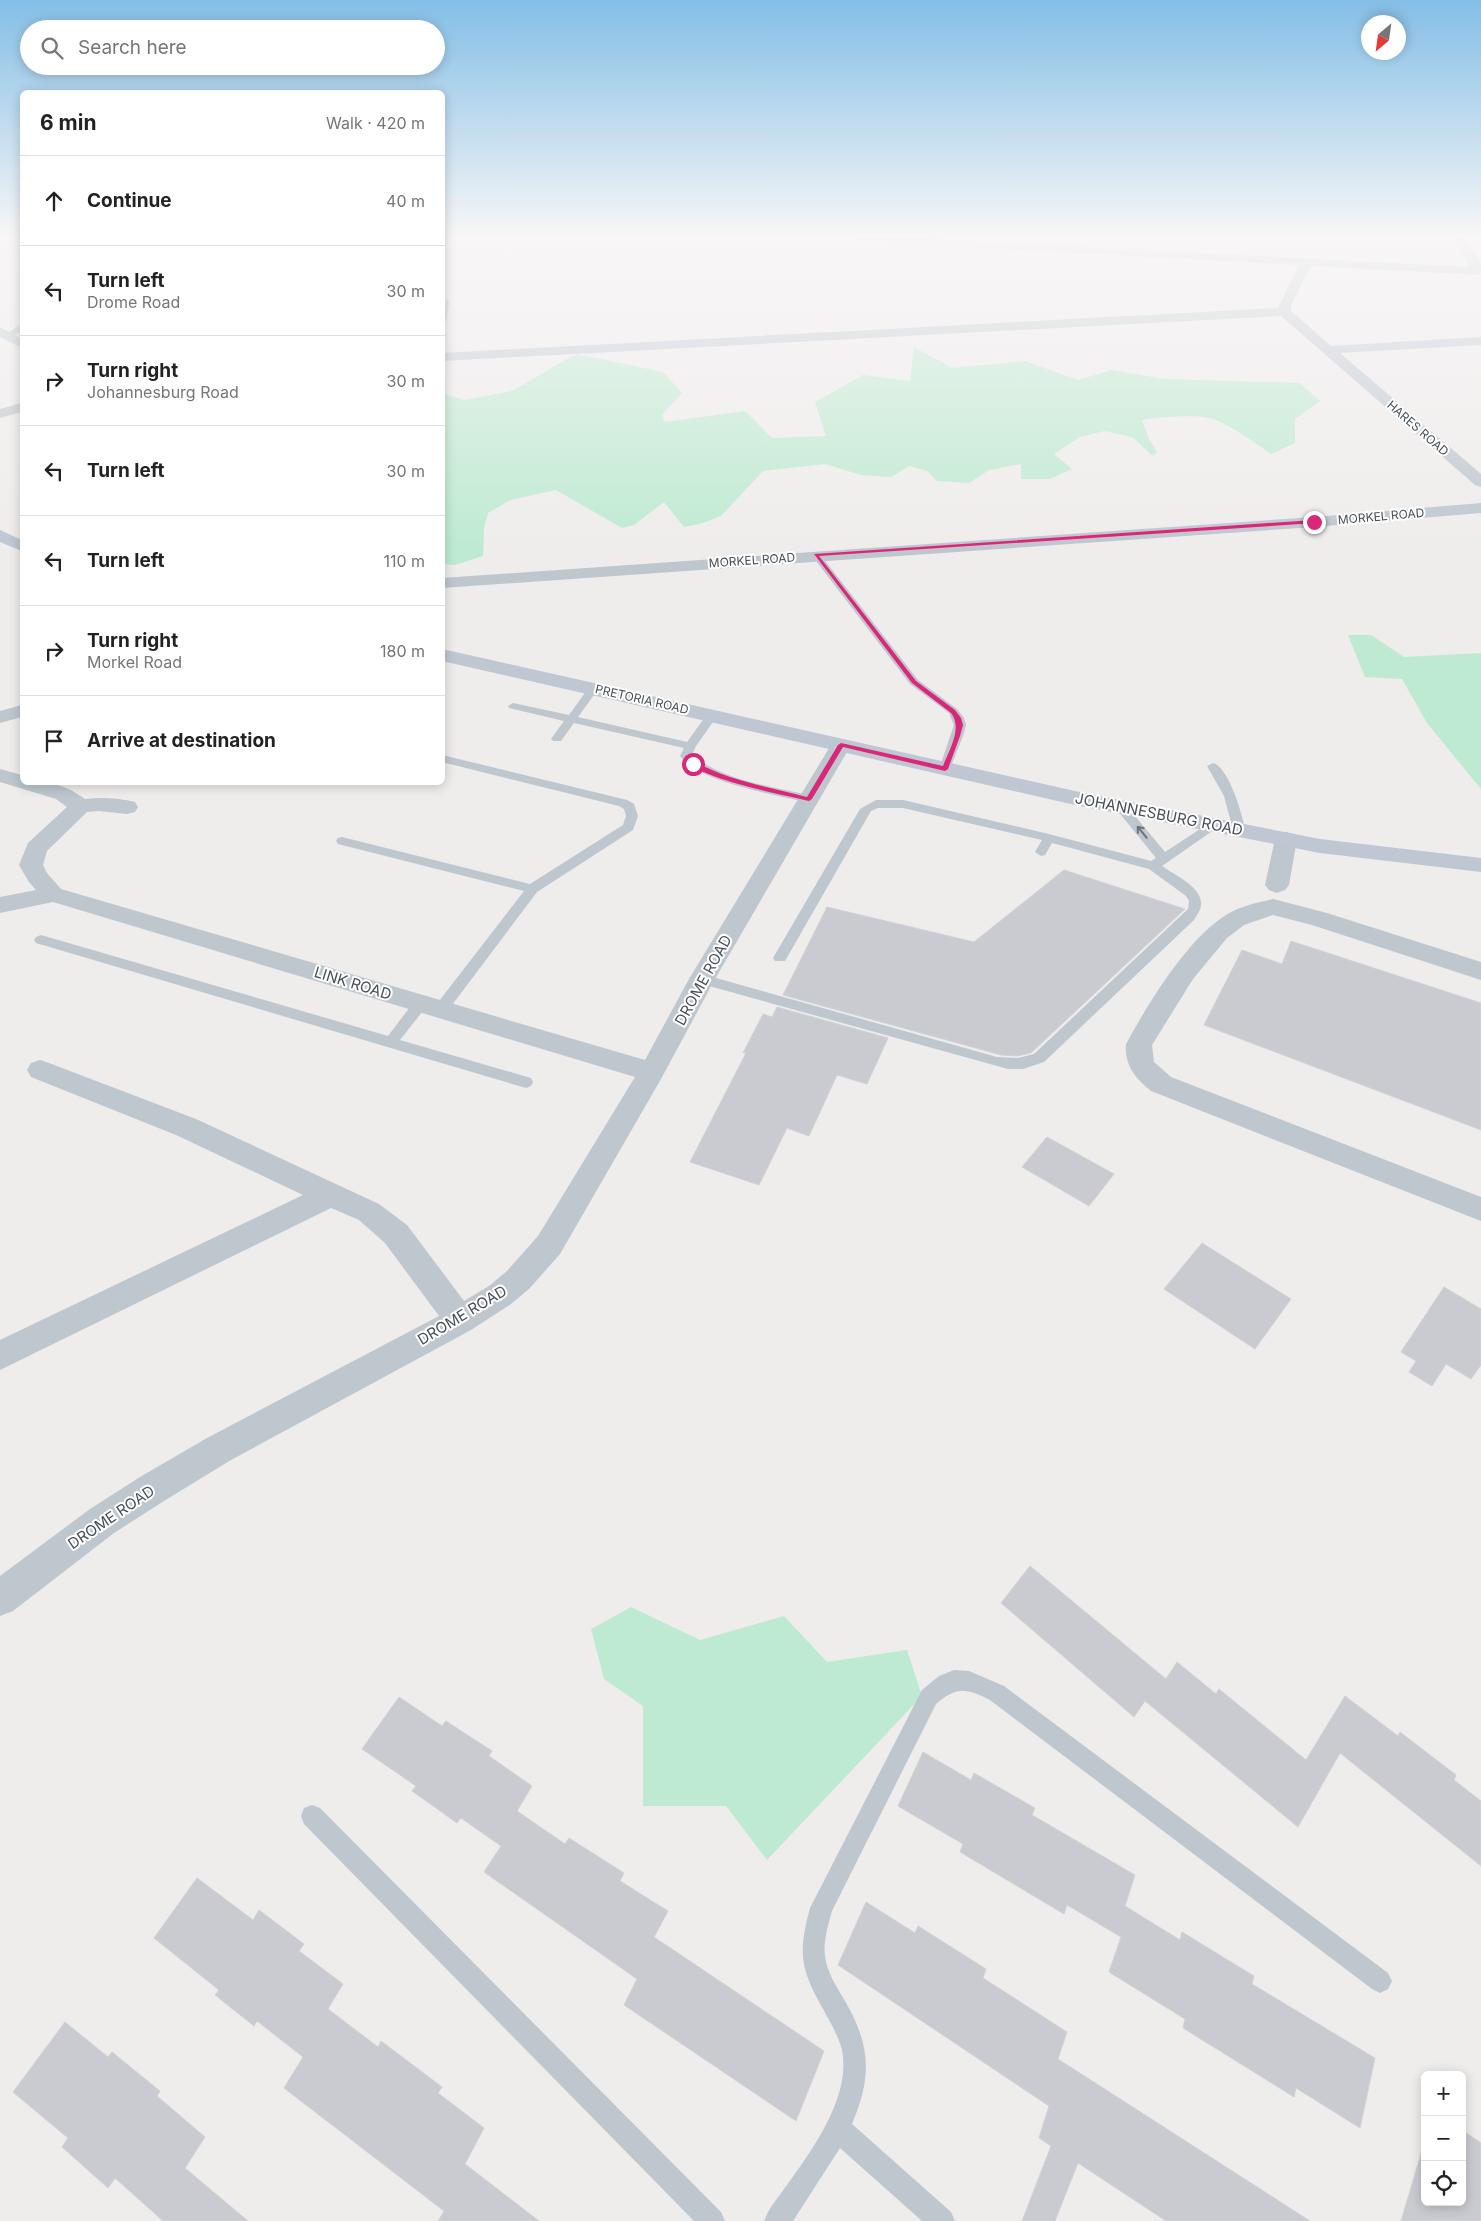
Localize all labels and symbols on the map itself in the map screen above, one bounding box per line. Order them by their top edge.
north arrow [1361,15,1406,60]
street label: HARES ROAD [1384,397,1452,459]
street label: MORKEL ROAD [1337,505,1425,527]
route end [1303,511,1326,534]
street label: MORKEL ROAD [708,549,796,571]
street label: PRETORIA ROAD [594,681,690,717]
route start [682,753,705,776]
street label: JOHANNESBURG ROAD [1073,788,1245,840]
one-way arrow [1137,826,1148,839]
street label: DROME ROAD [670,931,736,1029]
street label: LINK ROAD [312,962,394,1004]
street label: DROME ROAD [414,1281,510,1349]
street label: DROME ROAD [64,1481,158,1553]

